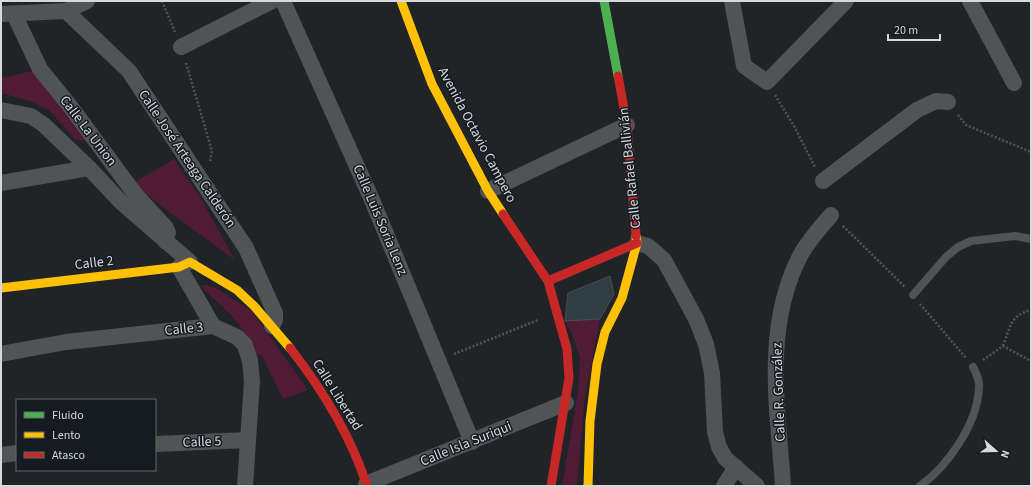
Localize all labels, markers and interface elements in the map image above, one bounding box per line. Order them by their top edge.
scale bar [888,16,940,42]
text: 20 m [894,22,918,39]
street label: Avenida Octavio Campero [433,64,521,206]
street label: Calle José Arteaga Calderón [133,86,241,232]
street label: Calle La Union [55,91,121,171]
street label: Calle Rafael Ballivián [614,106,646,230]
street label: Calle Luis Soria Lenz [348,161,412,279]
street label: Calle 2 [73,251,115,275]
street label: Calle 3 [164,317,204,341]
street label: Calle R. González [767,342,791,442]
street label: Calle Libertad [307,355,367,435]
legend [16,399,156,471]
text: Fluido [52,407,84,424]
street label: Calle Isla Suriqui [417,417,515,471]
text: Lento [52,427,81,444]
street label: Calle 5 [182,431,222,453]
north arrow [976,431,1016,471]
text: Atasco [52,447,85,464]
text: N [997,448,1013,460]

